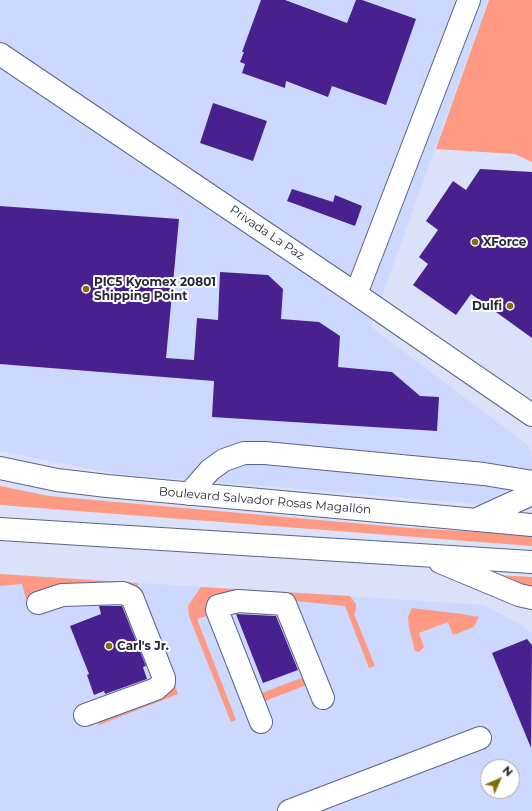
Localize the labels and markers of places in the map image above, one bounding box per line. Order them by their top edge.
place label: XForce [483,235,526,249]
marker: XForce [470,237,480,247]
place label: PIC5 Kyomex 20801 Shipping Point [94,275,216,303]
marker: PIC5 Kyomex 20801 Shipping Point [81,284,91,294]
place label: Dulfi [472,299,502,313]
marker: Dulfi [505,301,515,311]
place label: Carl's Jr. [117,639,169,653]
marker: Carl's Jr. [104,641,114,651]

